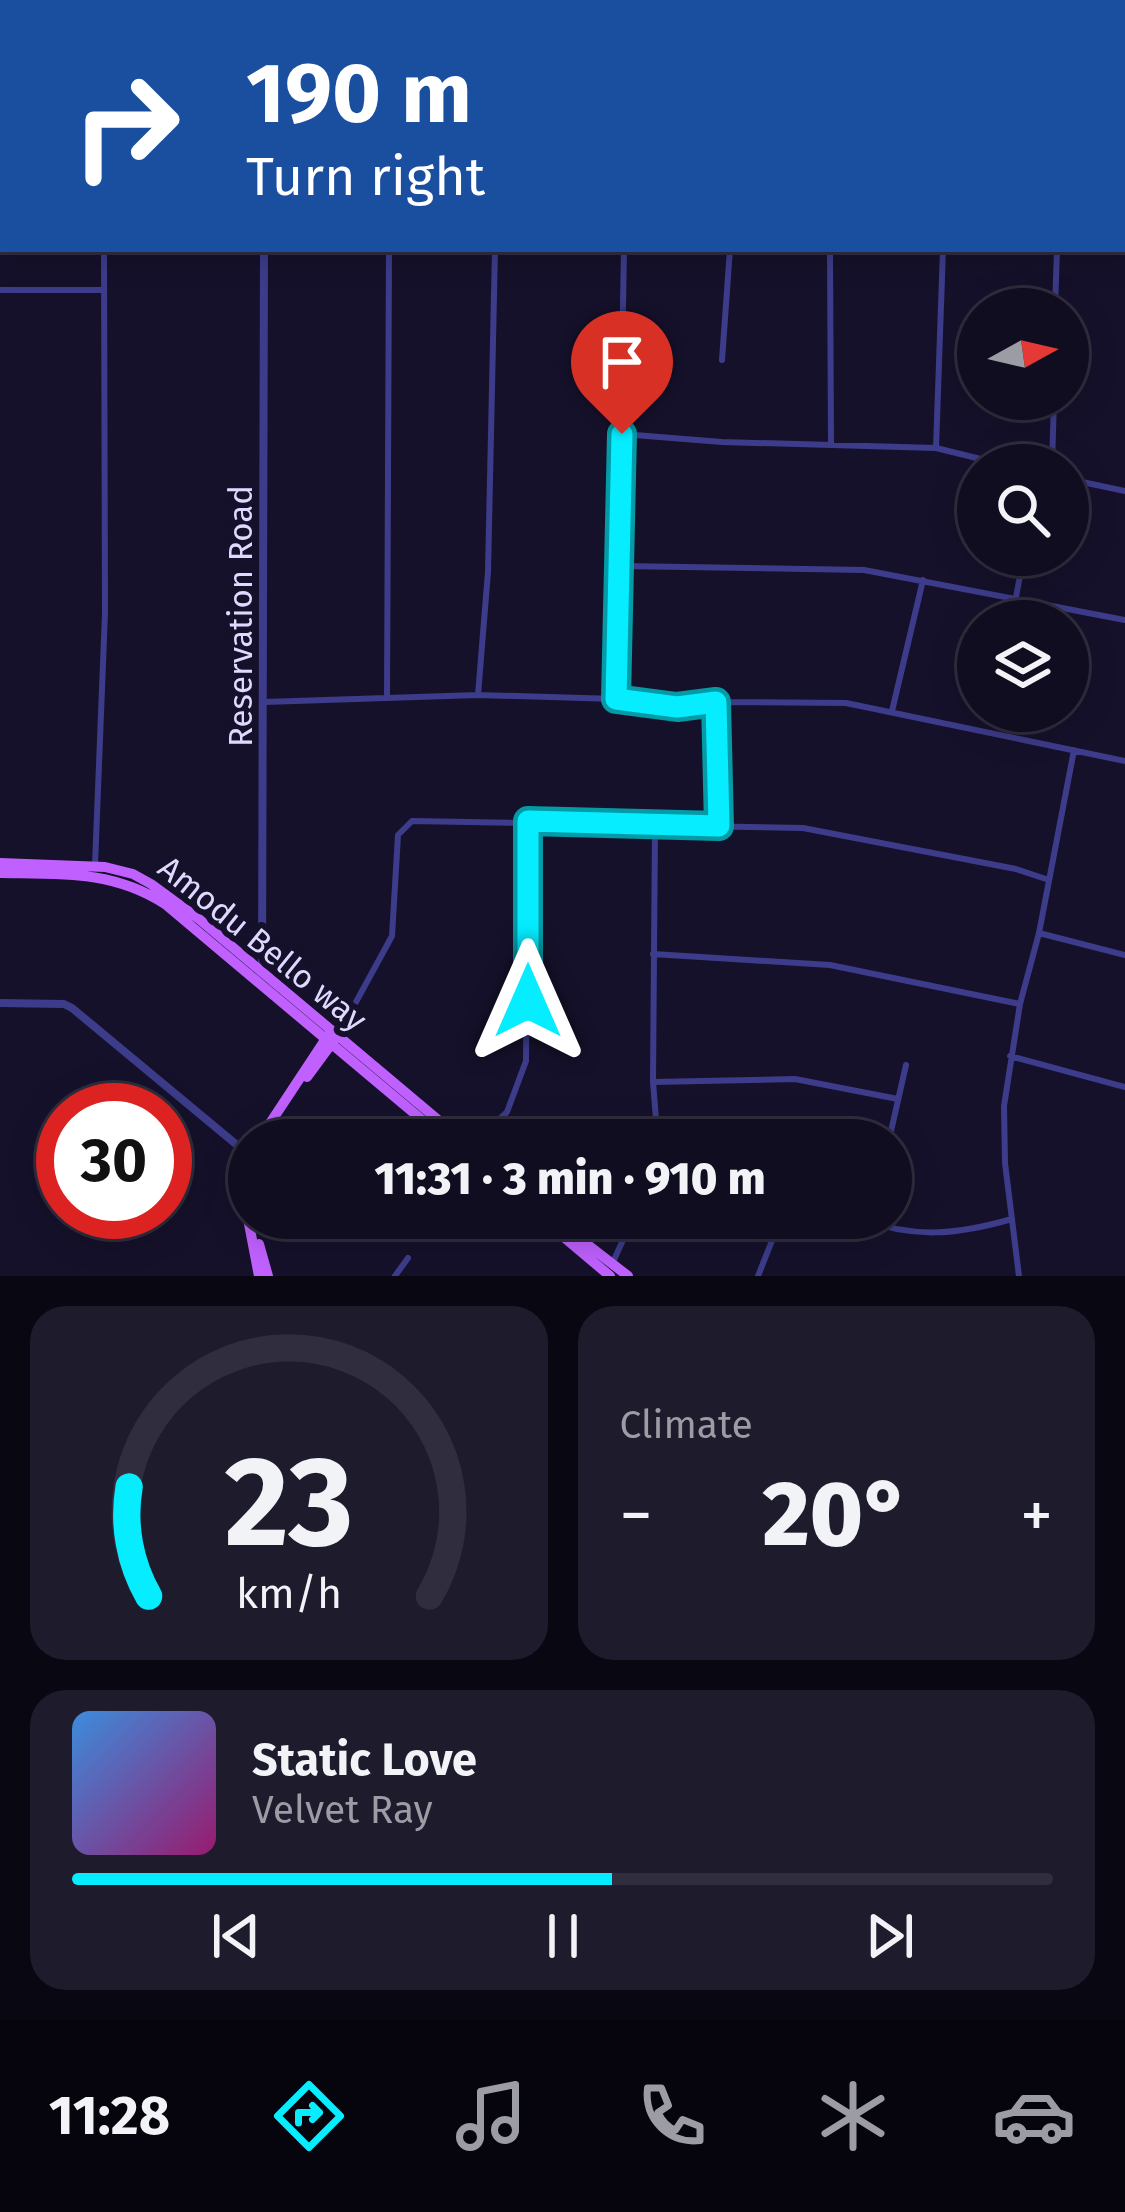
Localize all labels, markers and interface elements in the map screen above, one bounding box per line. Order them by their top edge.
text: 190 m [246,43,472,144]
icon: right [48,48,204,204]
text: Turn right [246,145,485,209]
north arrow [957,288,1089,420]
map controls [957,288,1089,732]
pin [571,311,673,434]
icon: arrive [589,329,655,395]
button: search [957,444,1089,576]
street label: Reservation Road [221,485,261,747]
button: layers [957,600,1089,732]
street label: Amodu Bello way [150,848,375,1040]
position arrow [465,938,591,1064]
speed limit sign: 30 [36,1083,192,1239]
text: 11:31 · 3 min · 910 m [374,1152,766,1206]
text: Climate [620,1402,753,1448]
text: 23 [224,1428,353,1578]
text: 20° [763,1461,910,1569]
text: − [620,1476,653,1555]
text: + [1020,1476,1053,1555]
text: km/h [236,1568,342,1619]
text: Static Love [252,1733,477,1787]
text: Velvet Ray [252,1787,433,1833]
icon: previous [203,1903,269,1969]
icon: pause [530,1903,596,1969]
icon: next [857,1903,923,1969]
icon: directions [267,2074,351,2158]
icon: music [449,2074,533,2158]
icon: phone [630,2074,714,2158]
icon: climate [811,2074,895,2158]
icon: car [992,2074,1076,2158]
text: 11:28 [49,2084,170,2148]

